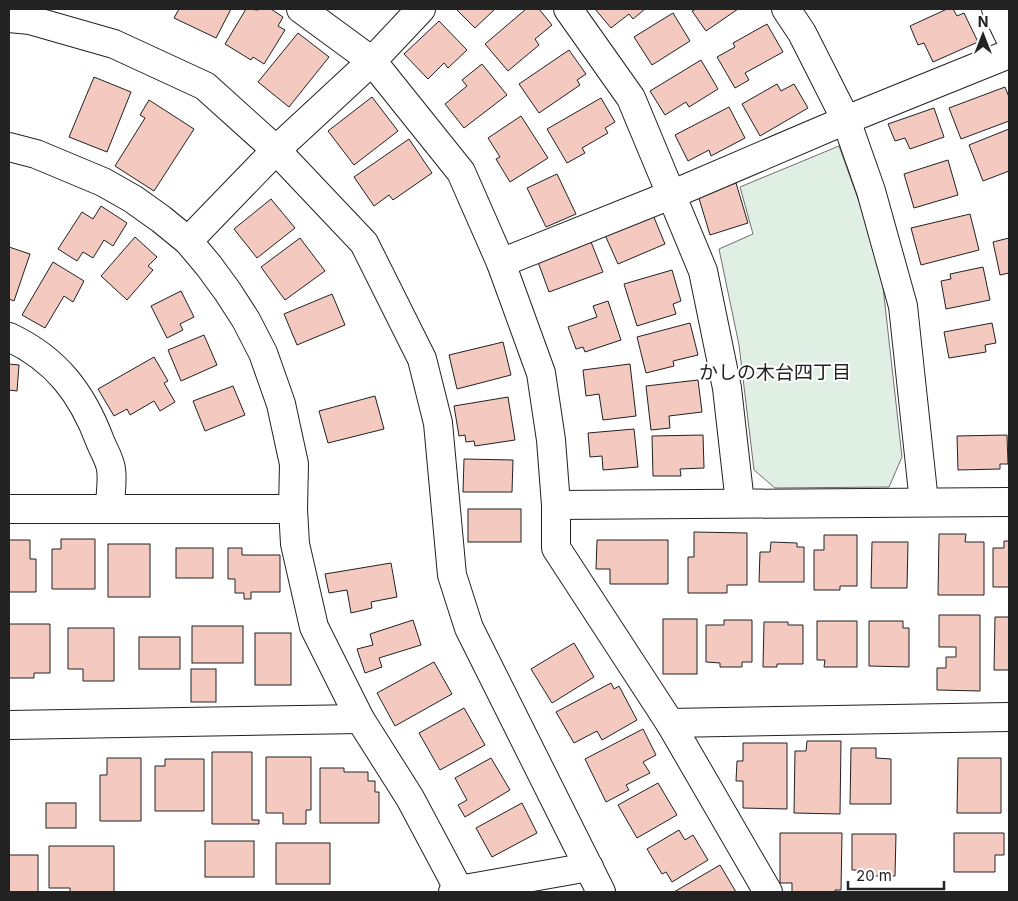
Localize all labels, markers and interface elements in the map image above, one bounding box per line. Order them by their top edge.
north arrow [958,10,1008,60]
text: N [978,13,988,30]
district label: かしの木台四丁目 [699,361,851,384]
scale bar [848,858,944,890]
text: 20 m [856,866,892,885]

